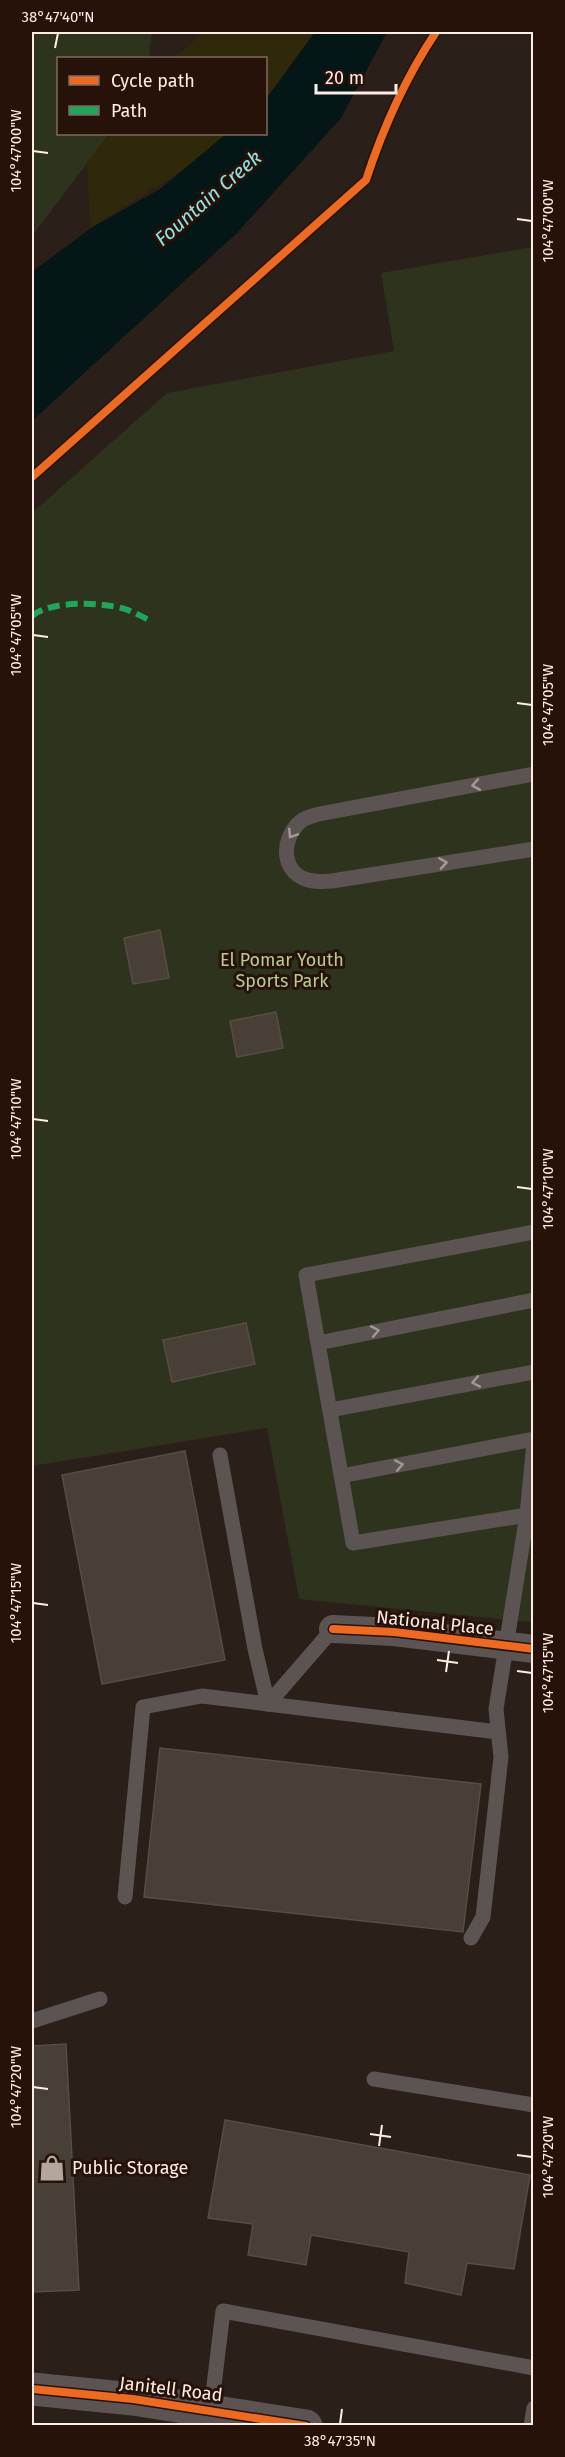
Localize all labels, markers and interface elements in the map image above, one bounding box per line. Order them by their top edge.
text: 38°47'40"N [21,8,95,26]
legend [57,57,267,135]
scale bar [316,57,396,95]
text: 20 m [325,67,364,89]
text: Cycle path [111,70,195,92]
text: Path [111,100,147,122]
text: 104°47'00"W [7,109,25,193]
water label: Fountain Creek [150,145,266,251]
text: 104°47'00"W [539,179,557,263]
text: 104°47'05"W [7,593,25,676]
text: 104°47'05"W [539,663,557,746]
one-way arrow [471,778,481,791]
one-way arrow [288,827,299,838]
one-way arrow [438,858,447,870]
park label: El Pomar Youth Sports Park [220,949,344,992]
text: 104°47'10"W [7,1078,25,1160]
text: 104°47'10"W [539,1148,557,1230]
one-way arrow [370,1325,380,1338]
one-way arrow [471,1375,481,1388]
one-way arrow [393,1459,403,1472]
text: 104°47'15"W [7,1562,25,1643]
street label: National Place [375,1606,495,1640]
text: 104°47'15"W [539,1632,557,1713]
text: 104°47'20"W [7,2045,25,2128]
text: 104°47'20"W [539,2115,557,2198]
shop icon: Public Storage [37,2153,67,2183]
place label: Public Storage [72,2157,188,2179]
street label: Janitell Road [118,2372,224,2406]
text: 38°47'35"N [304,2432,376,2450]

